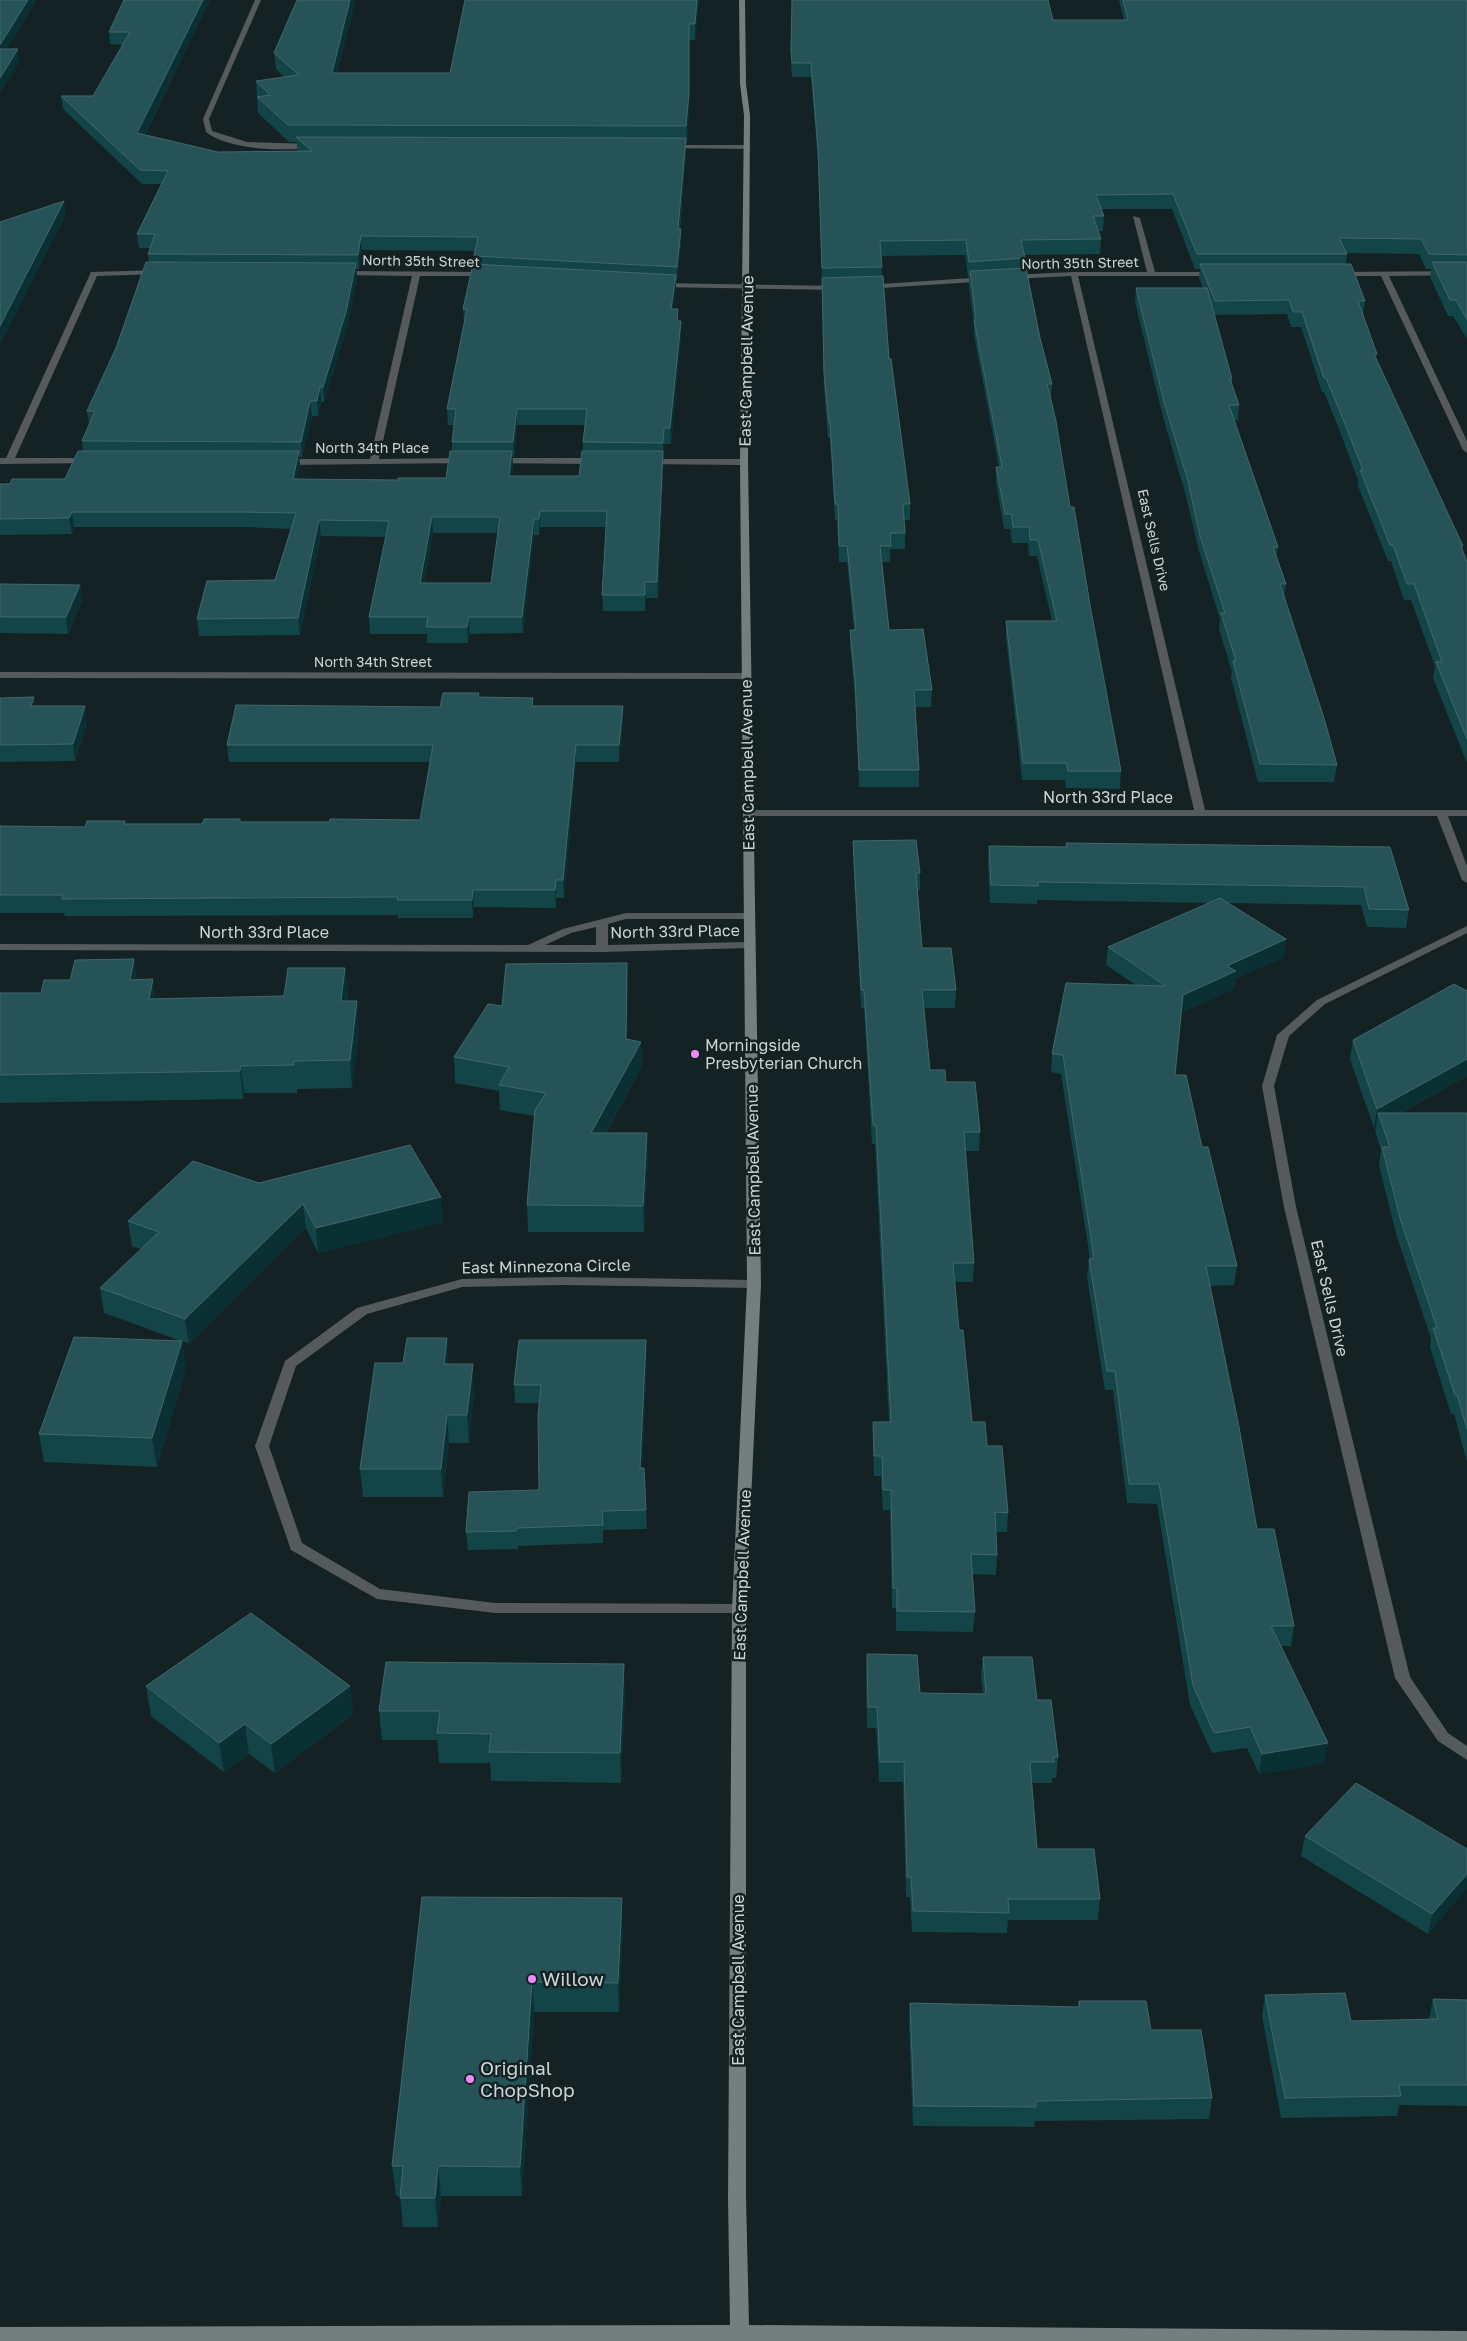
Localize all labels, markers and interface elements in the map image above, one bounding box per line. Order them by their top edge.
street label: North 35th Street [362,251,480,270]
street label: North 35th Street [1021,253,1139,272]
street label: East Campbell Avenue [735,275,757,447]
street label: North 34th Place [315,439,429,456]
street label: East Sells Drive [1134,487,1175,593]
street label: North 34th Street [314,653,432,670]
street label: East Campbell Avenue [736,679,758,851]
street label: North 33rd Place [1043,787,1173,807]
street label: North 33rd Place [610,920,740,942]
street label: North 33rd Place [199,922,329,942]
place label: Morningside Presbyterian Church [705,1035,862,1073]
marker: Morningside Presbyterian Church [689,1048,701,1060]
street label: East Campbell Avenue [742,1084,764,1256]
street label: East Sells Drive [1307,1238,1353,1358]
street label: East Minnezona Circle [461,1255,631,1277]
street label: East Campbell Avenue [729,1489,755,1661]
street label: East Campbell Avenue [728,1894,748,2066]
place label: Willow [542,1967,604,1990]
marker: Willow [526,1973,538,1985]
place label: Original ChopShop [480,2056,575,2101]
marker: Original ChopShop [464,2073,476,2085]

